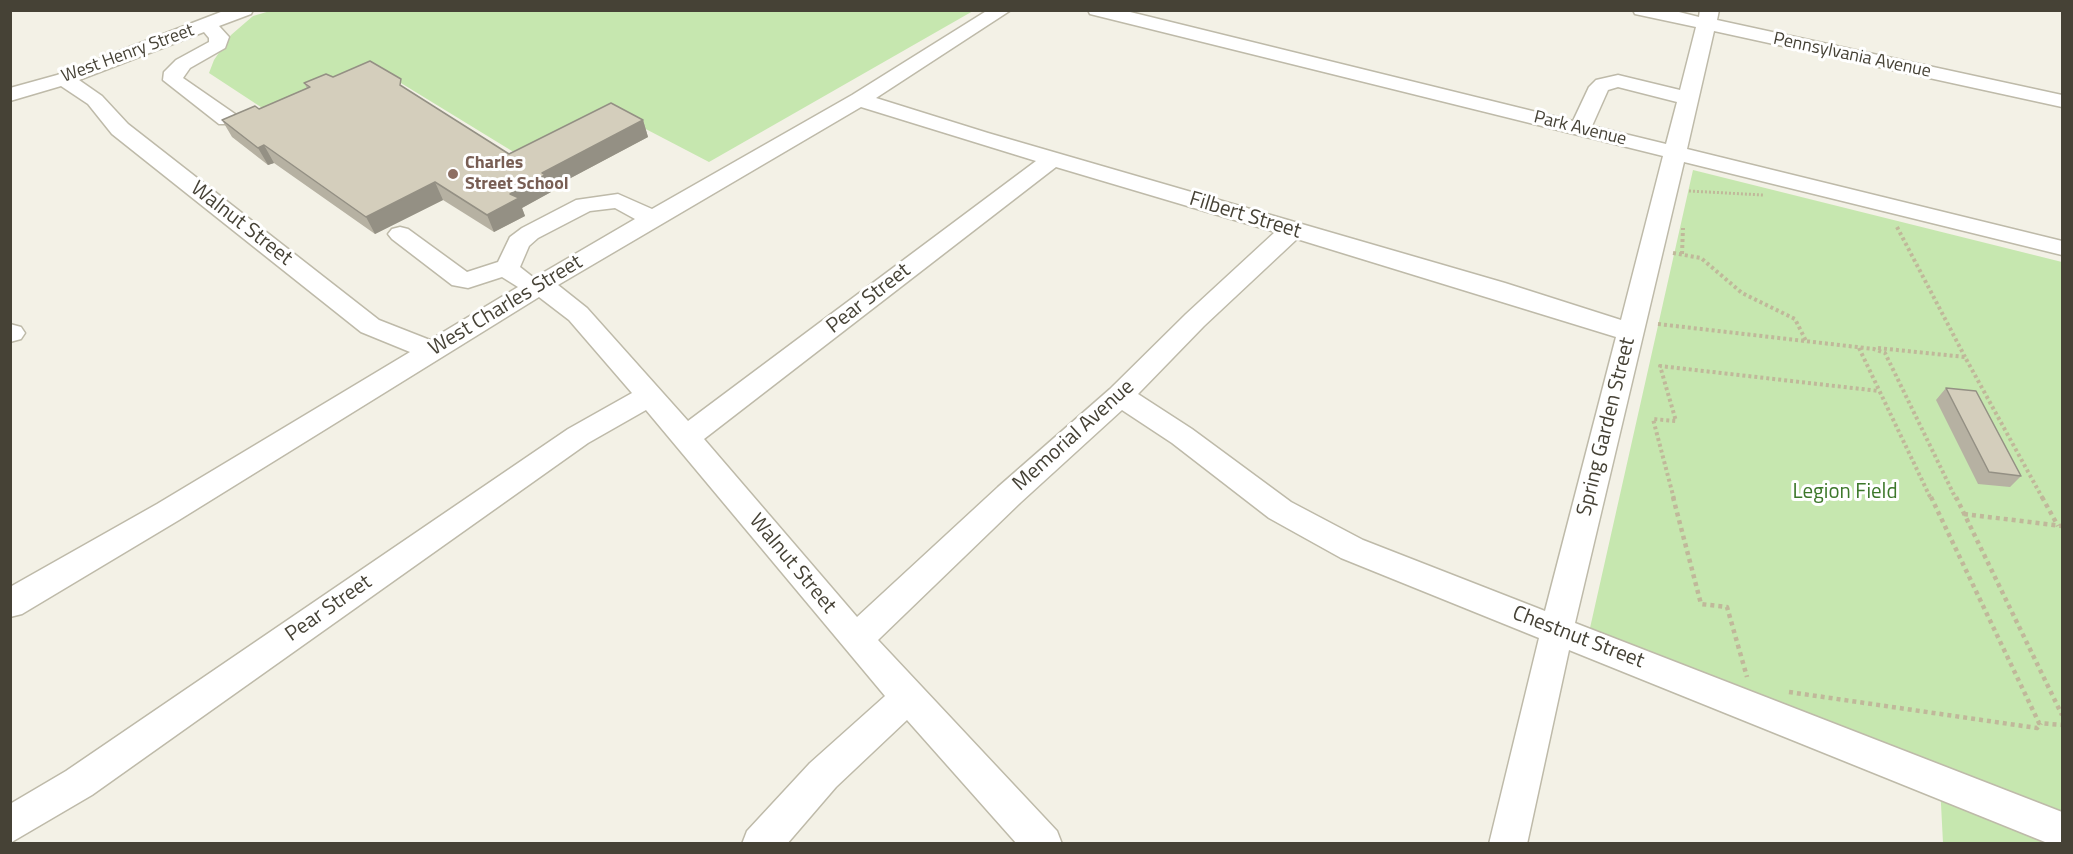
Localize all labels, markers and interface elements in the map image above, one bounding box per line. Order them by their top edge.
street label: West Henry Street [59,20,197,88]
street label: Pennsylvania Avenue [1771,29,1933,83]
street label: Park Avenue [1531,107,1629,151]
place label: Charles Street School [465,153,569,195]
marker: Charles Street School [446,167,460,181]
street label: Walnut Street [185,176,297,272]
street label: Filbert Street [1186,187,1304,245]
street label: West Charles Street [425,250,587,362]
street label: Pear Street [822,258,916,340]
street label: Spring Garden Street [1573,335,1641,519]
street label: Memorial Avenue [1008,375,1140,497]
park label: Legion Field [1792,480,1898,506]
street label: Walnut Street [743,509,841,619]
street label: Pear Street [281,570,377,648]
street label: Chestnut Street [1509,601,1647,675]

